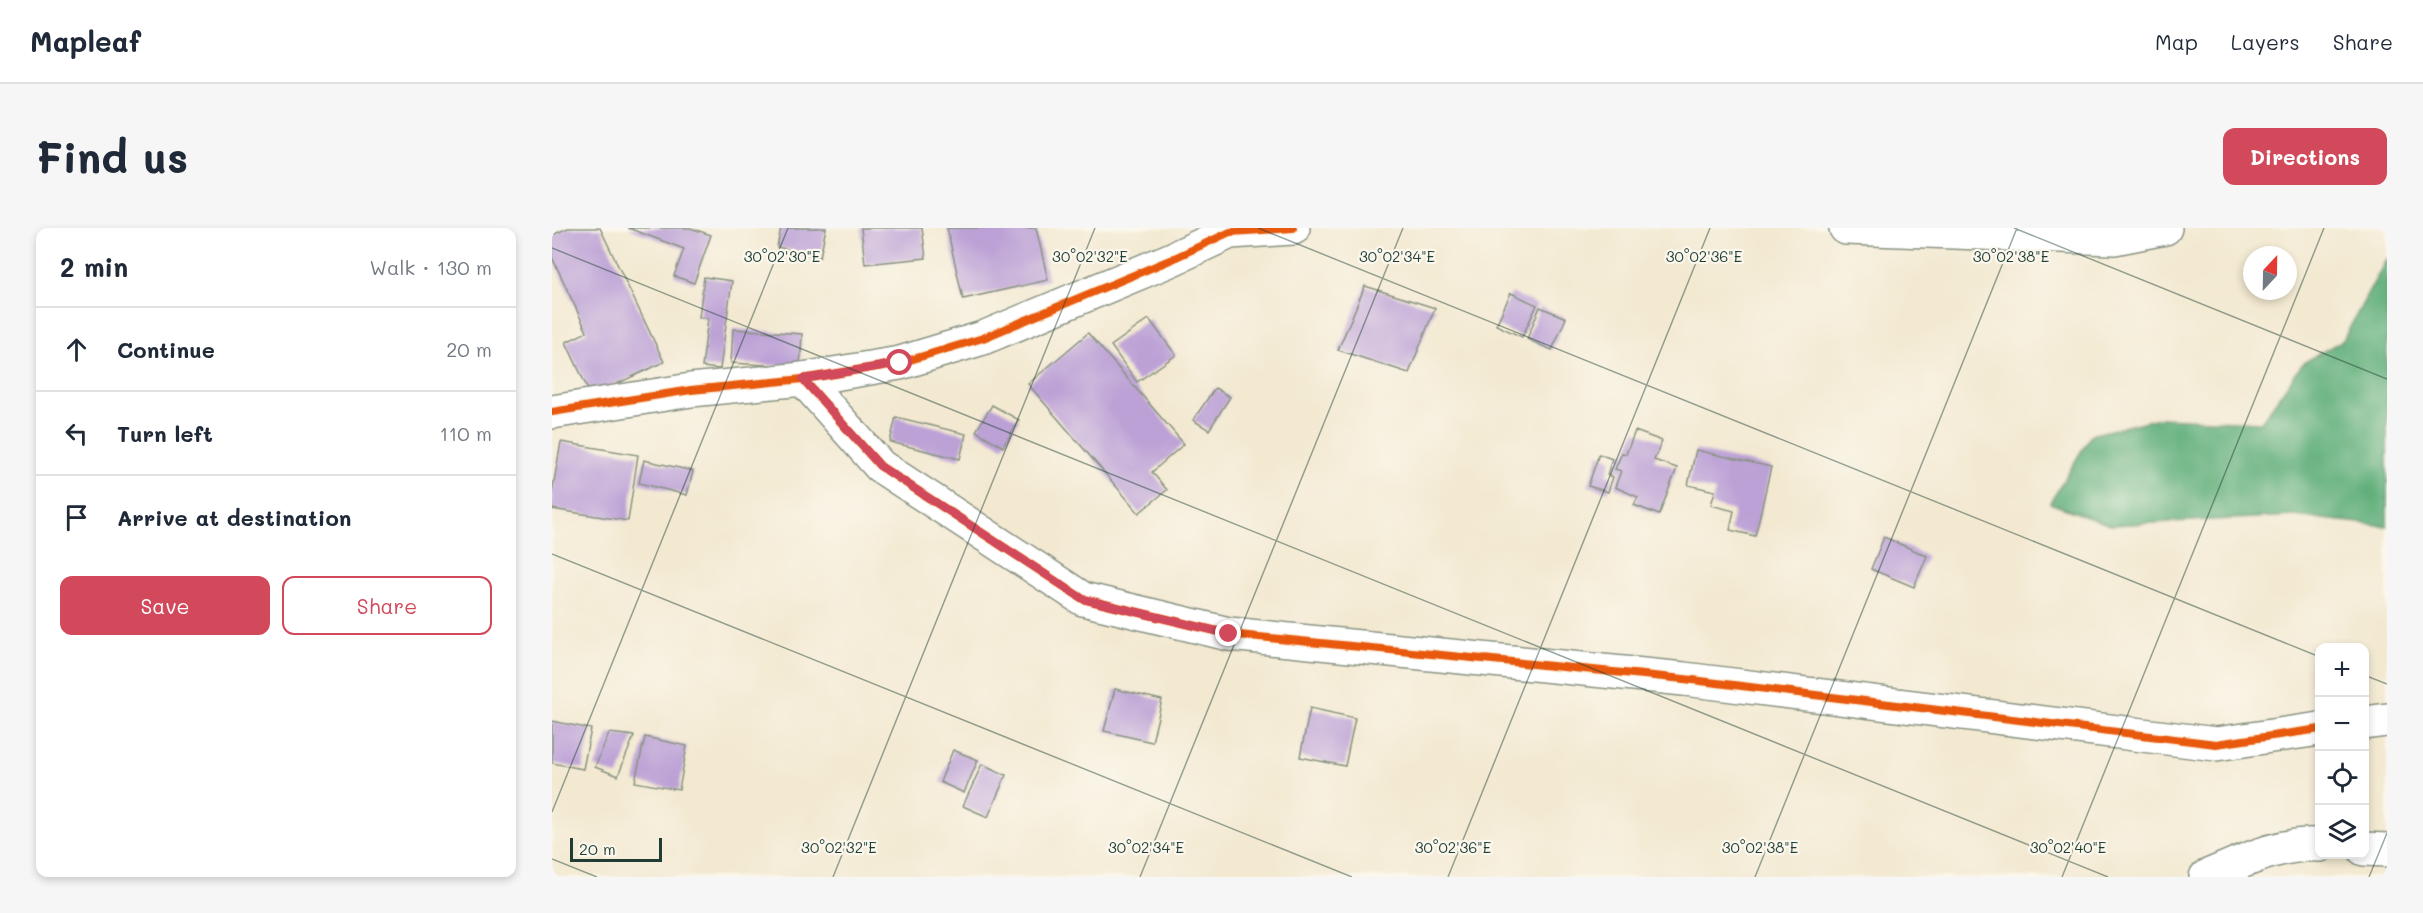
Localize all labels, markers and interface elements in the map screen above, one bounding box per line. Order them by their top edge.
text: Mapleaf [30,23,141,59]
text: Map [2155,28,2198,55]
text: Layers [2231,28,2300,55]
text: Share [2333,28,2393,55]
button: Directions [2223,128,2387,185]
text: Find us [36,129,188,184]
text: 30°02'30"E [744,246,821,266]
text: 30°02'32"E [1052,246,1128,266]
text: 30°02'34"E [1359,246,1436,266]
text: 30°02'36"E [1666,246,1743,266]
text: 30°02'38"E [1973,246,2050,266]
north arrow [2243,246,2297,300]
text: 2 min [60,250,128,284]
text: Walk · 130 m [369,254,492,280]
icon: ahead [60,333,93,366]
text: Continue [117,335,215,364]
text: 20 m [446,336,492,362]
route start [886,349,912,375]
icon: left [60,417,93,450]
text: Turn left [117,419,213,448]
text: 110 m [439,420,492,446]
icon: arrive [60,501,93,534]
text: Arrive at destination [117,503,352,532]
button: Save [60,576,270,635]
button: Share [282,576,492,635]
route end [1215,620,1241,646]
map controls [2315,643,2369,859]
button: + [2315,643,2369,697]
button: − [2315,697,2369,751]
button: locate [2315,751,2369,805]
button: layers [2315,805,2369,859]
scale bar [570,835,662,862]
text: 30°02'32"E [801,837,877,857]
text: 30°02'34"E [1108,837,1185,857]
text: 30°02'36"E [1415,837,1492,857]
text: 30°02'38"E [1722,837,1799,857]
text: 30°02'40"E [2030,837,2107,857]
text: 20 m [579,838,616,859]

